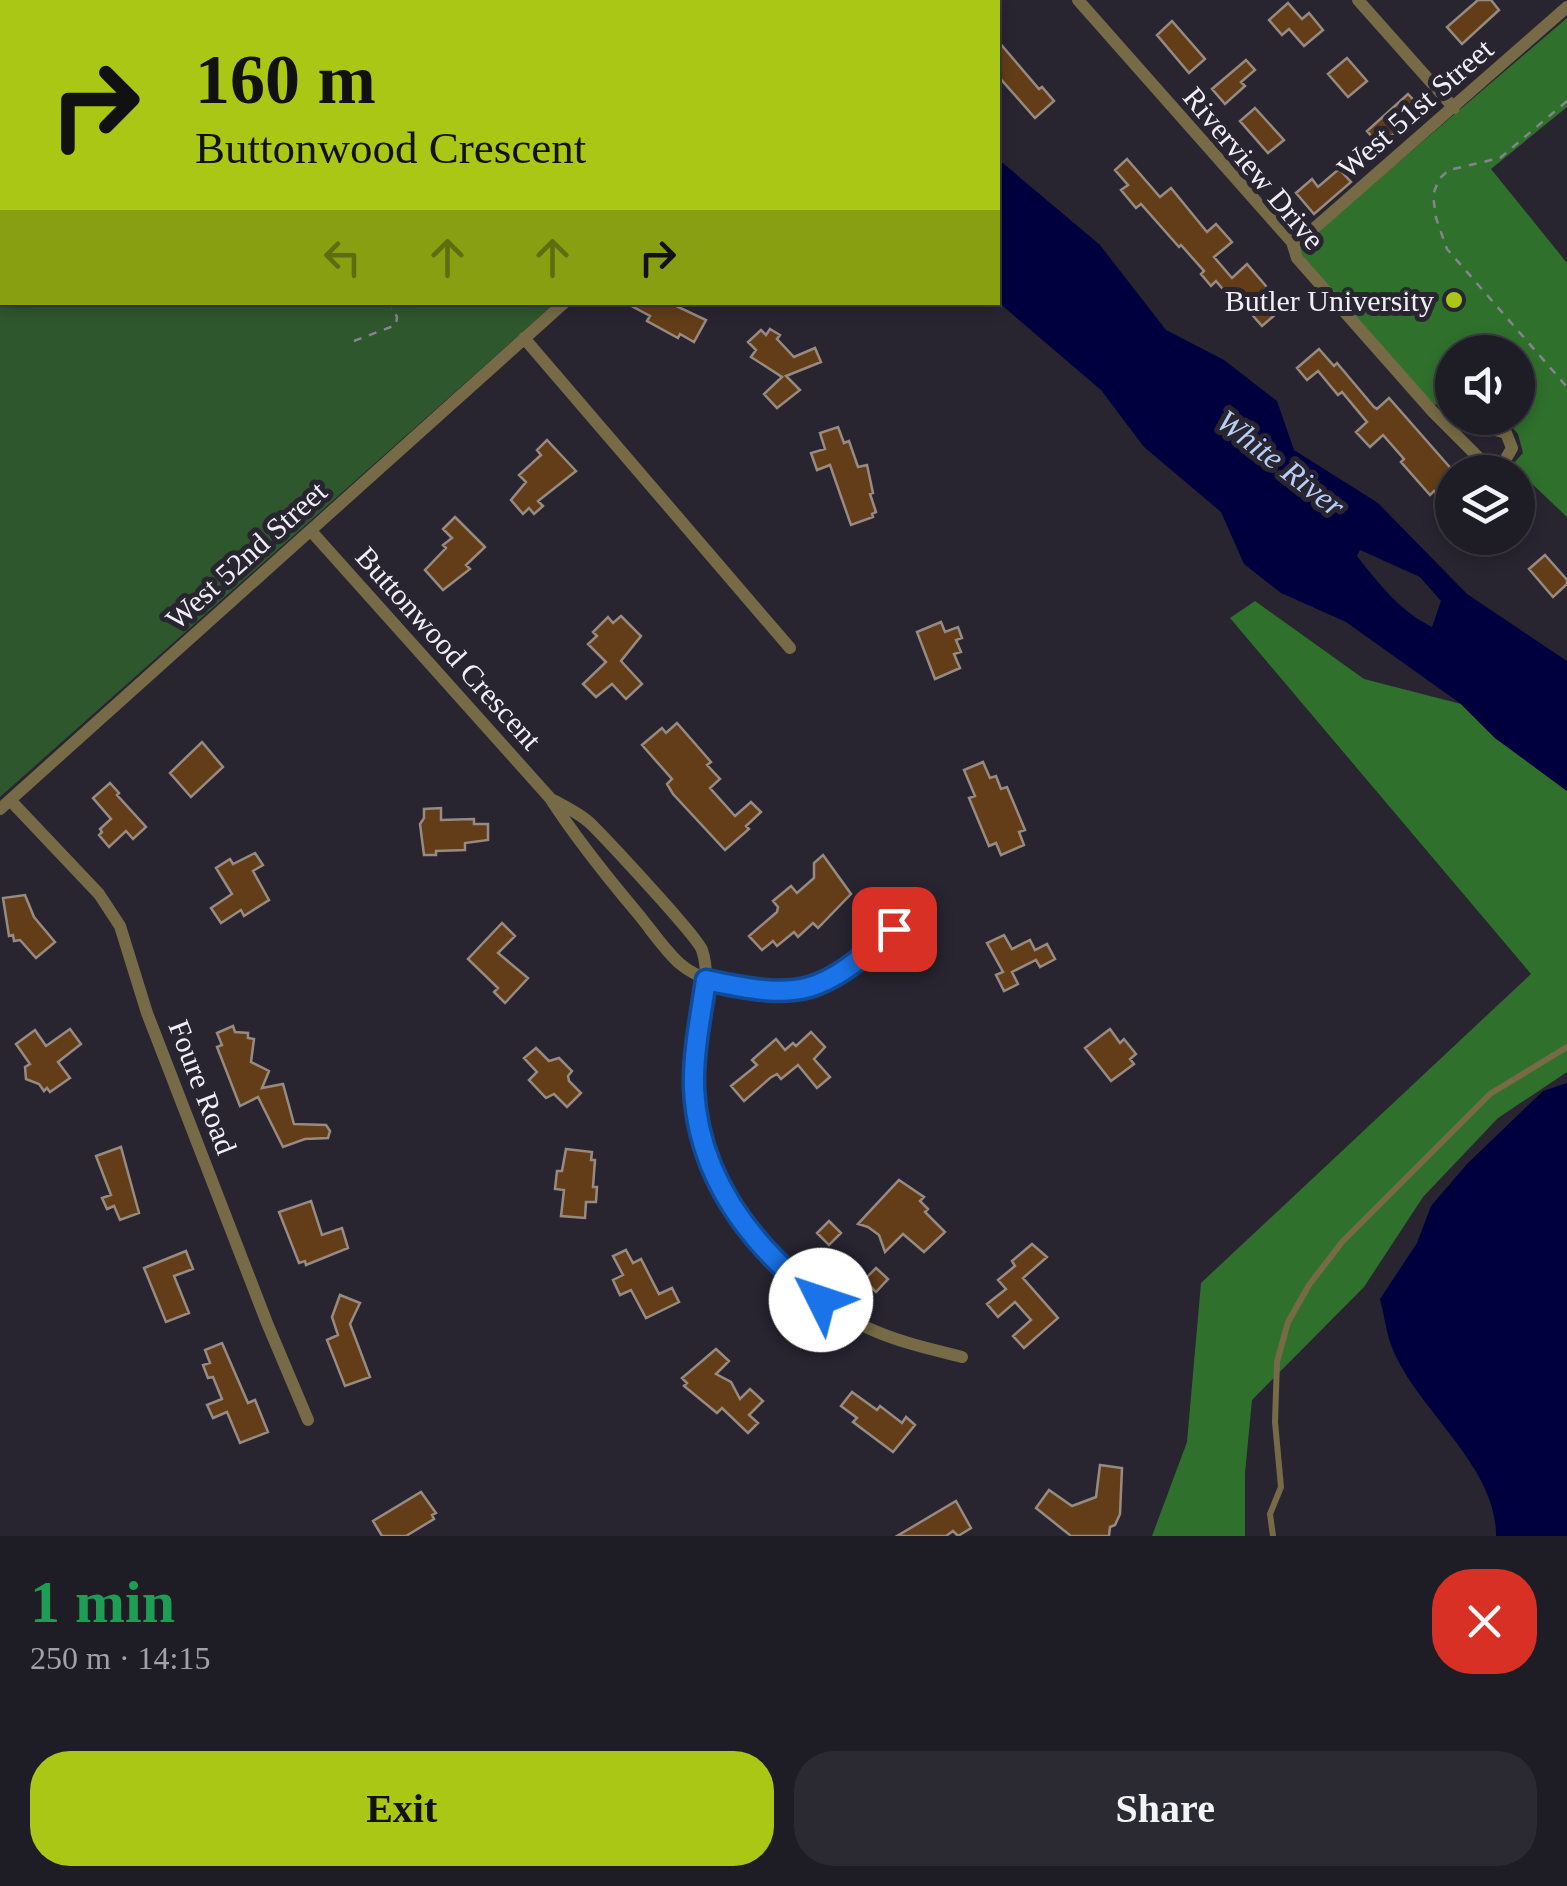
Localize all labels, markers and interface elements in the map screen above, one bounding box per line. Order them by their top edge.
street label: West 51st Street [1331,31,1500,184]
icon: right [30,40,160,170]
text: 160 m [195,41,376,118]
street label: Riverview Drive [1177,80,1331,256]
text: Buttonwood Crescent [195,123,586,173]
icon: left [315,230,370,285]
icon: ahead [420,230,475,285]
icon: ahead [525,230,580,285]
icon: right [630,230,685,285]
place label: Butler University [1225,284,1434,317]
marker: Butler University [1443,289,1465,311]
map controls [1435,335,1535,555]
button: sound [1435,335,1535,435]
water label: White River [1210,402,1352,524]
button: layers [1435,455,1535,555]
street label: West 52nd Street [159,474,333,636]
street label: Buttonwood Crescent [349,540,549,756]
pin [852,887,937,972]
icon: arrive [867,902,922,957]
street label: Foure Road [162,1015,244,1159]
position arrow [769,1248,873,1352]
text: 1 min [30,1569,175,1635]
button: close [1432,1569,1537,1674]
text: 250 m · 14:15 [30,1640,210,1676]
button: Exit [30,1751,774,1866]
button: Share [794,1751,1537,1866]

